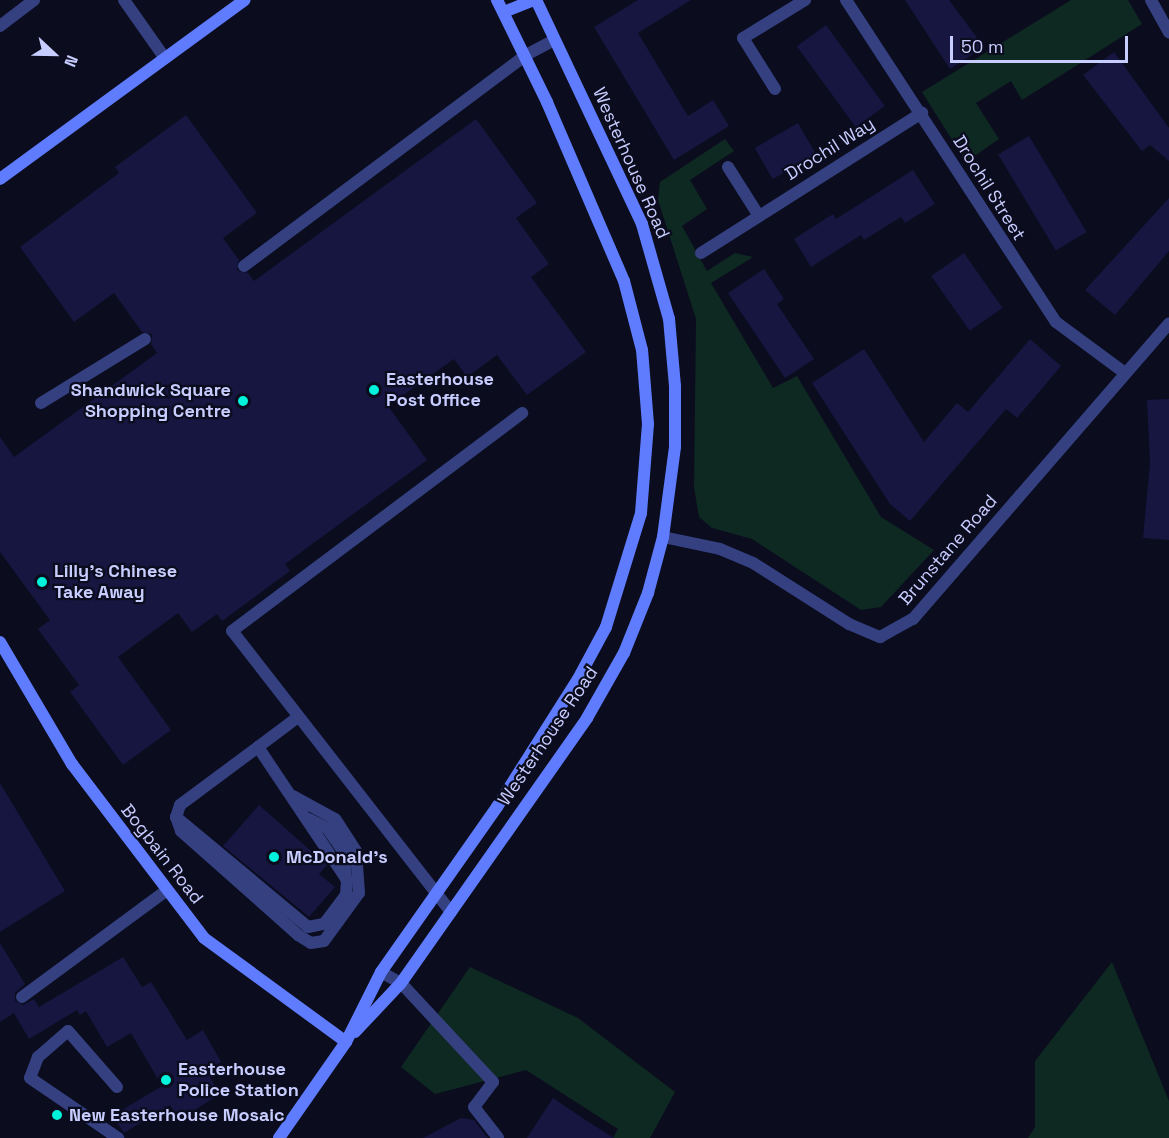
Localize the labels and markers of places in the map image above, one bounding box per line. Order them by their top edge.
place label: Easterhouse Post Office [386,369,494,412]
place label: Shandwick Square Shopping Centre [71,380,231,422]
marker: Easterhouse Post Office [367,383,381,397]
marker: Shandwick Square Shopping Centre [236,394,250,408]
place label: Lilly's Chinese Take Away [54,561,177,604]
marker: Lilly's Chinese Take Away [35,575,49,589]
place label: McDonald's [286,846,388,868]
marker: McDonald's [267,850,281,864]
place label: Easterhouse Police Station [178,1059,299,1102]
marker: Easterhouse Police Station [159,1073,173,1087]
place label: New Easterhouse Mosaic [69,1104,285,1126]
marker: New Easterhouse Mosaic [50,1108,64,1122]

